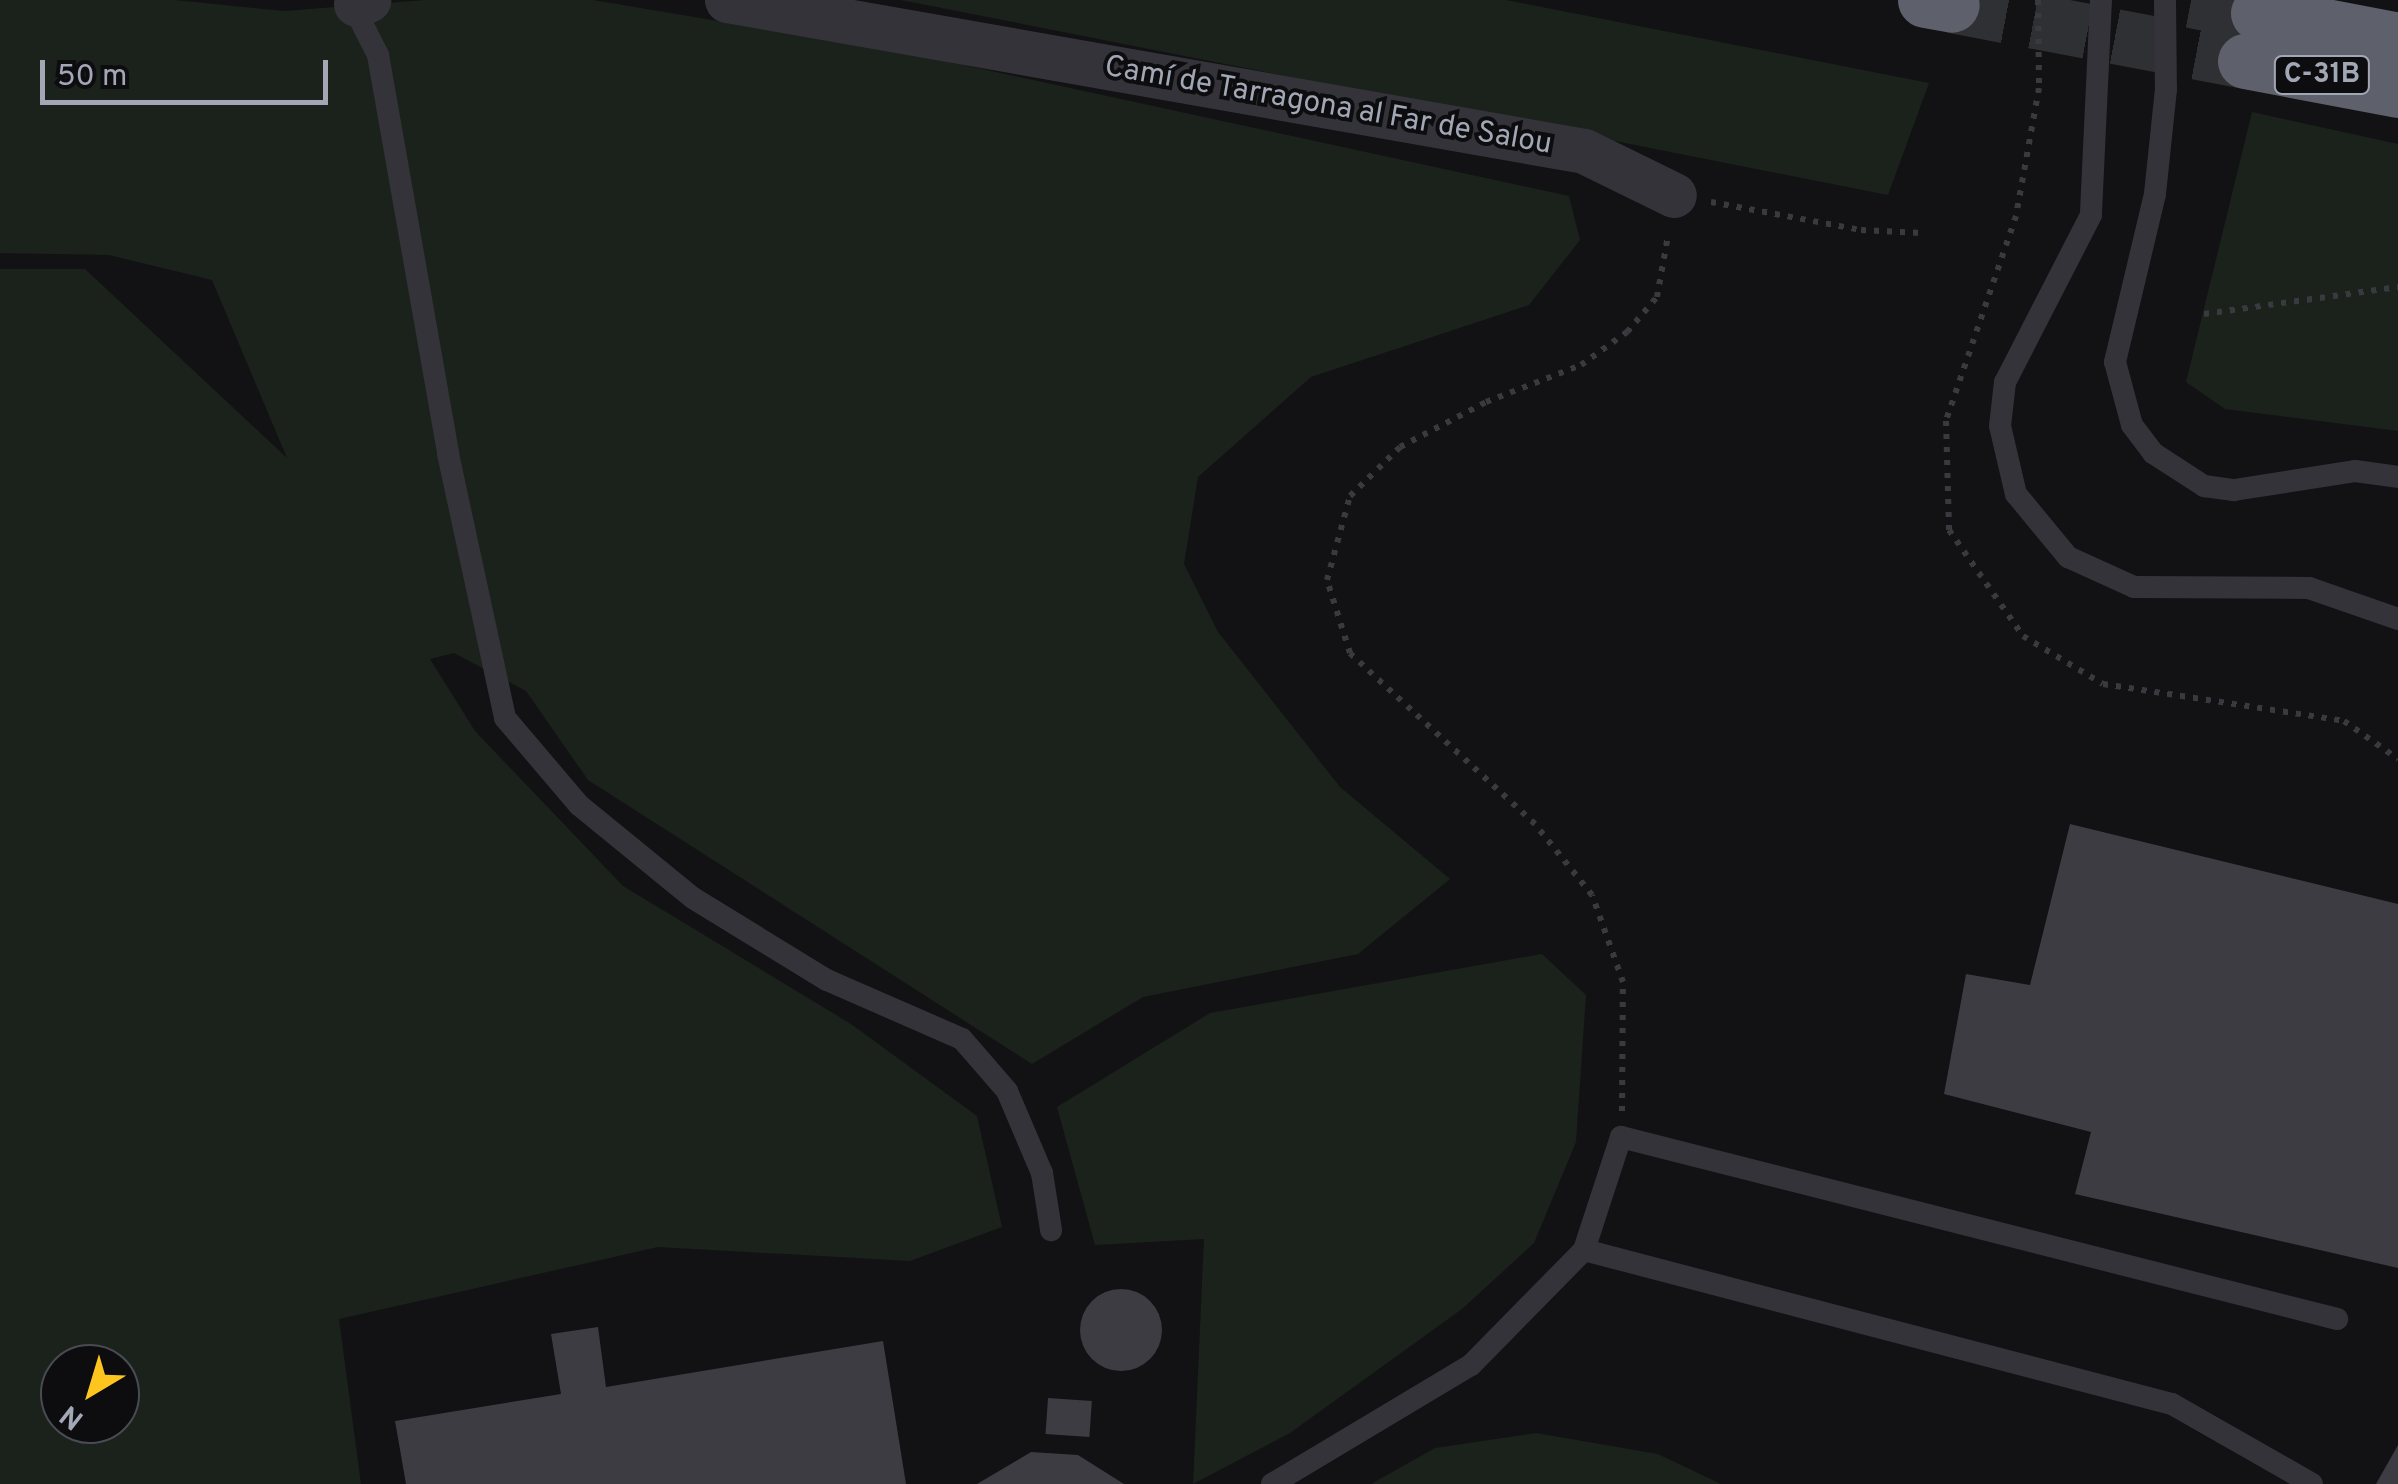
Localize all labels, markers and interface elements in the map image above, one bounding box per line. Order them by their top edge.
scale bar [45,40,332,102]
street label: Camí de Tarragona al Far de Salou [1101,50,1555,164]
road number: C-31B [2272,52,2372,98]
text: 50 m [57,59,127,96]
north arrow [40,1344,140,1444]
text: N [54,1396,92,1436]

